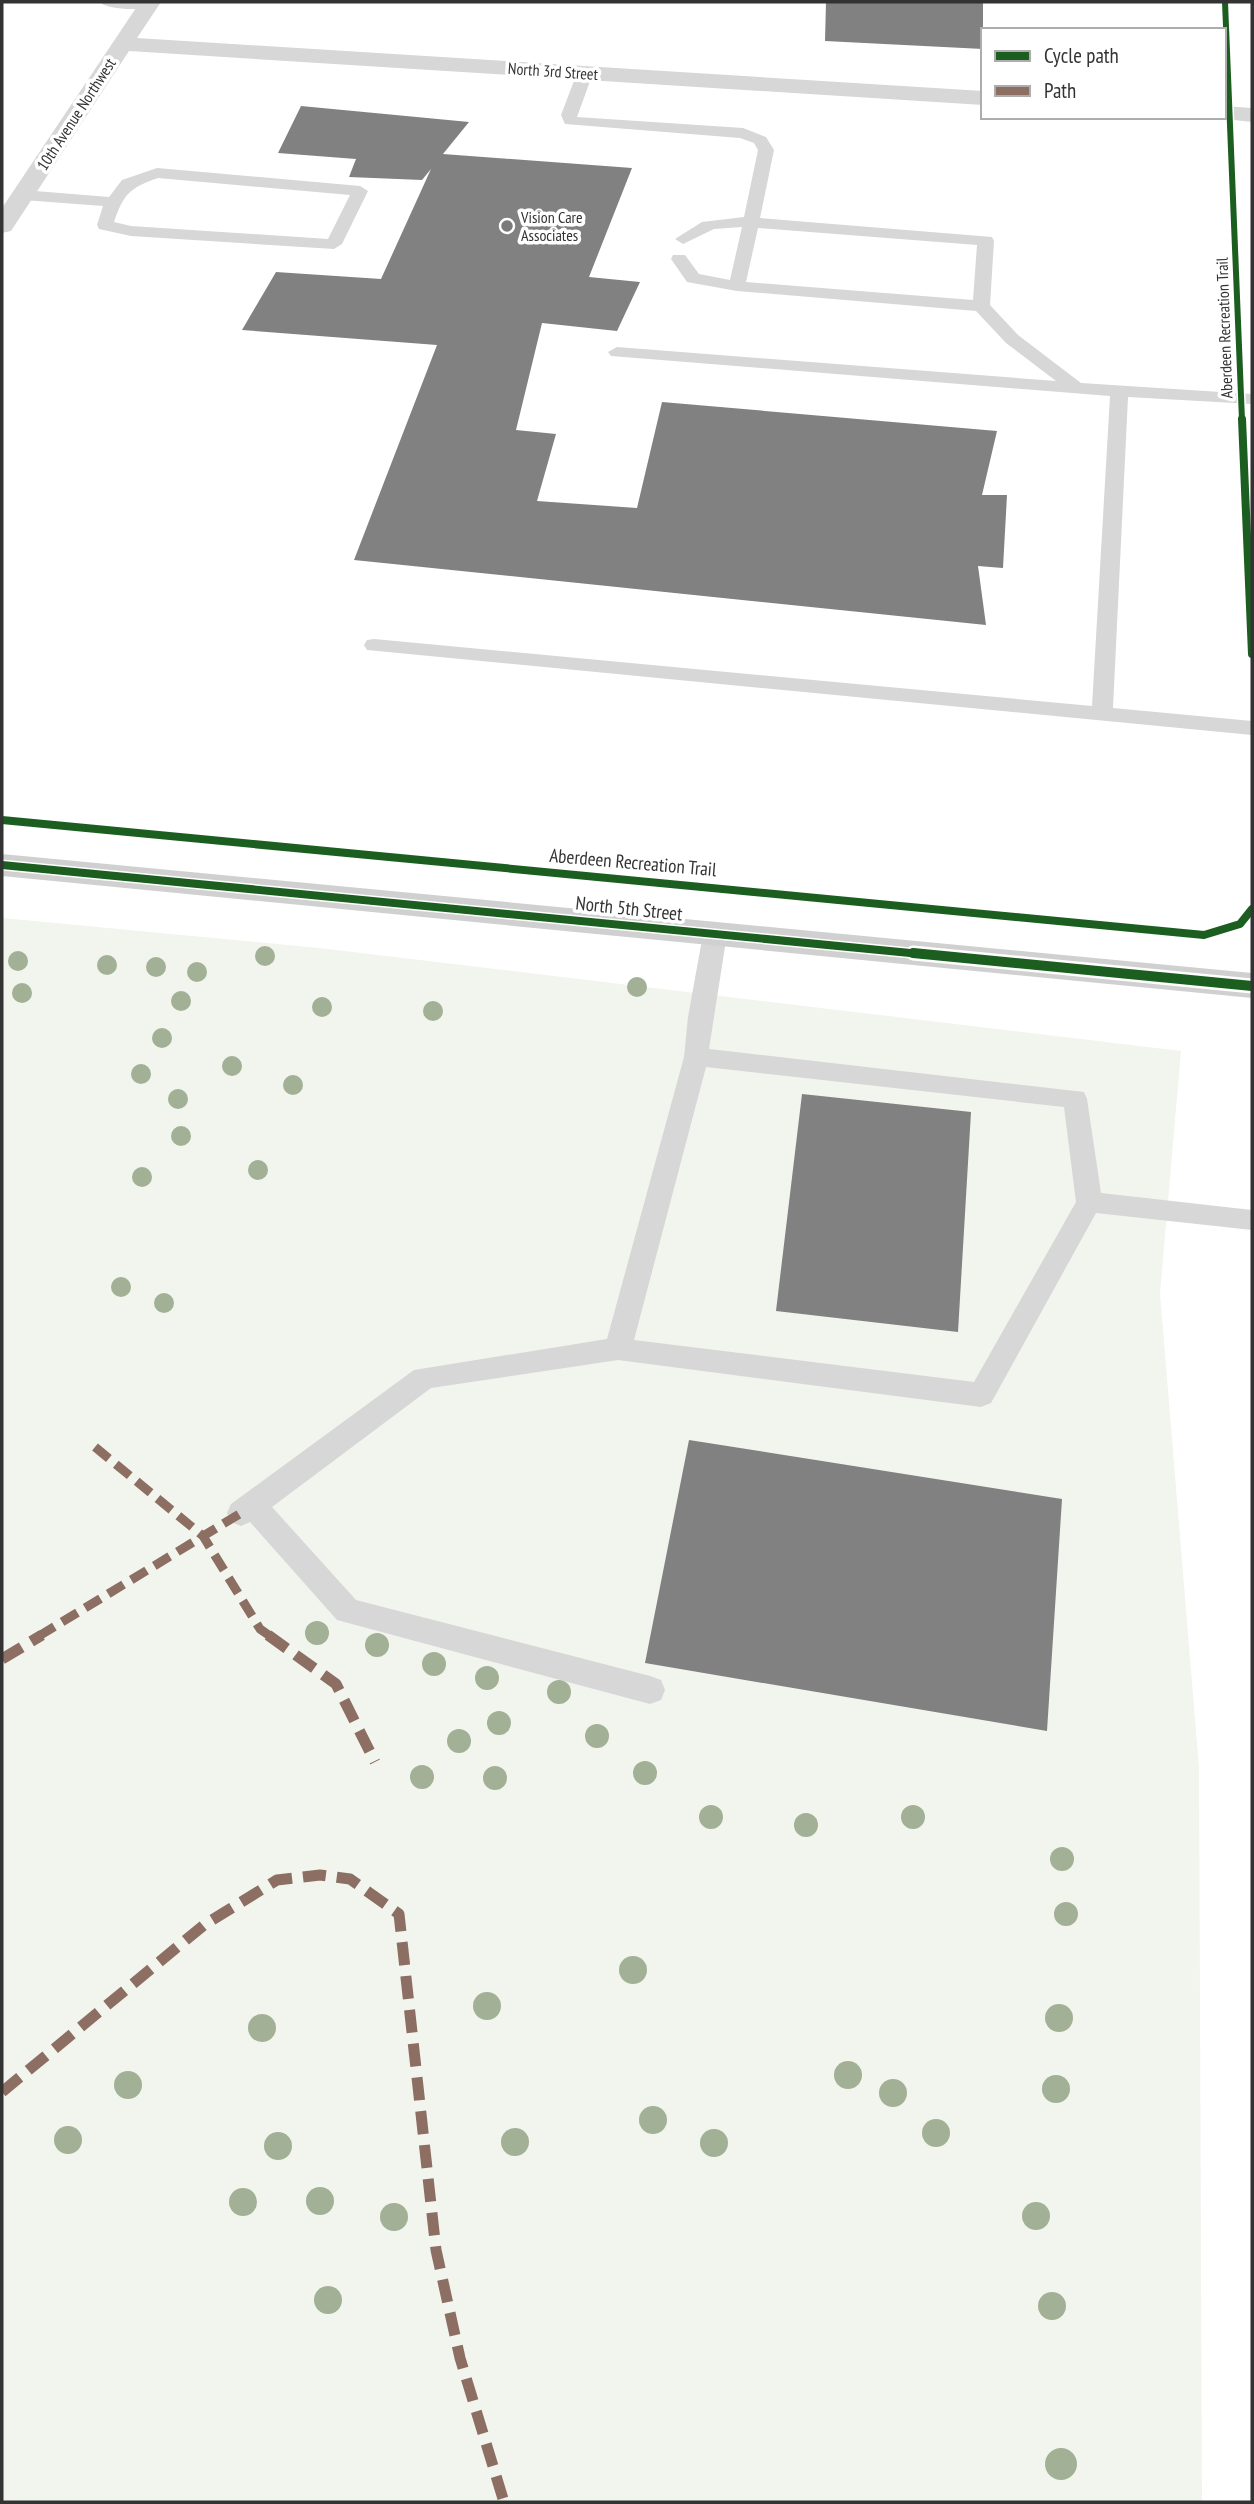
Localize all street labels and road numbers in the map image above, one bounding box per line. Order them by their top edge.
street label: 10th Avenue Northwest [32,54,120,174]
street label: North 3rd Street [507,58,599,84]
street label: Aberdeen Recreation Trail [1212,257,1236,399]
street label: Aberdeen Recreation Trail [548,843,718,881]
street label: North 5th Street [574,890,684,926]

